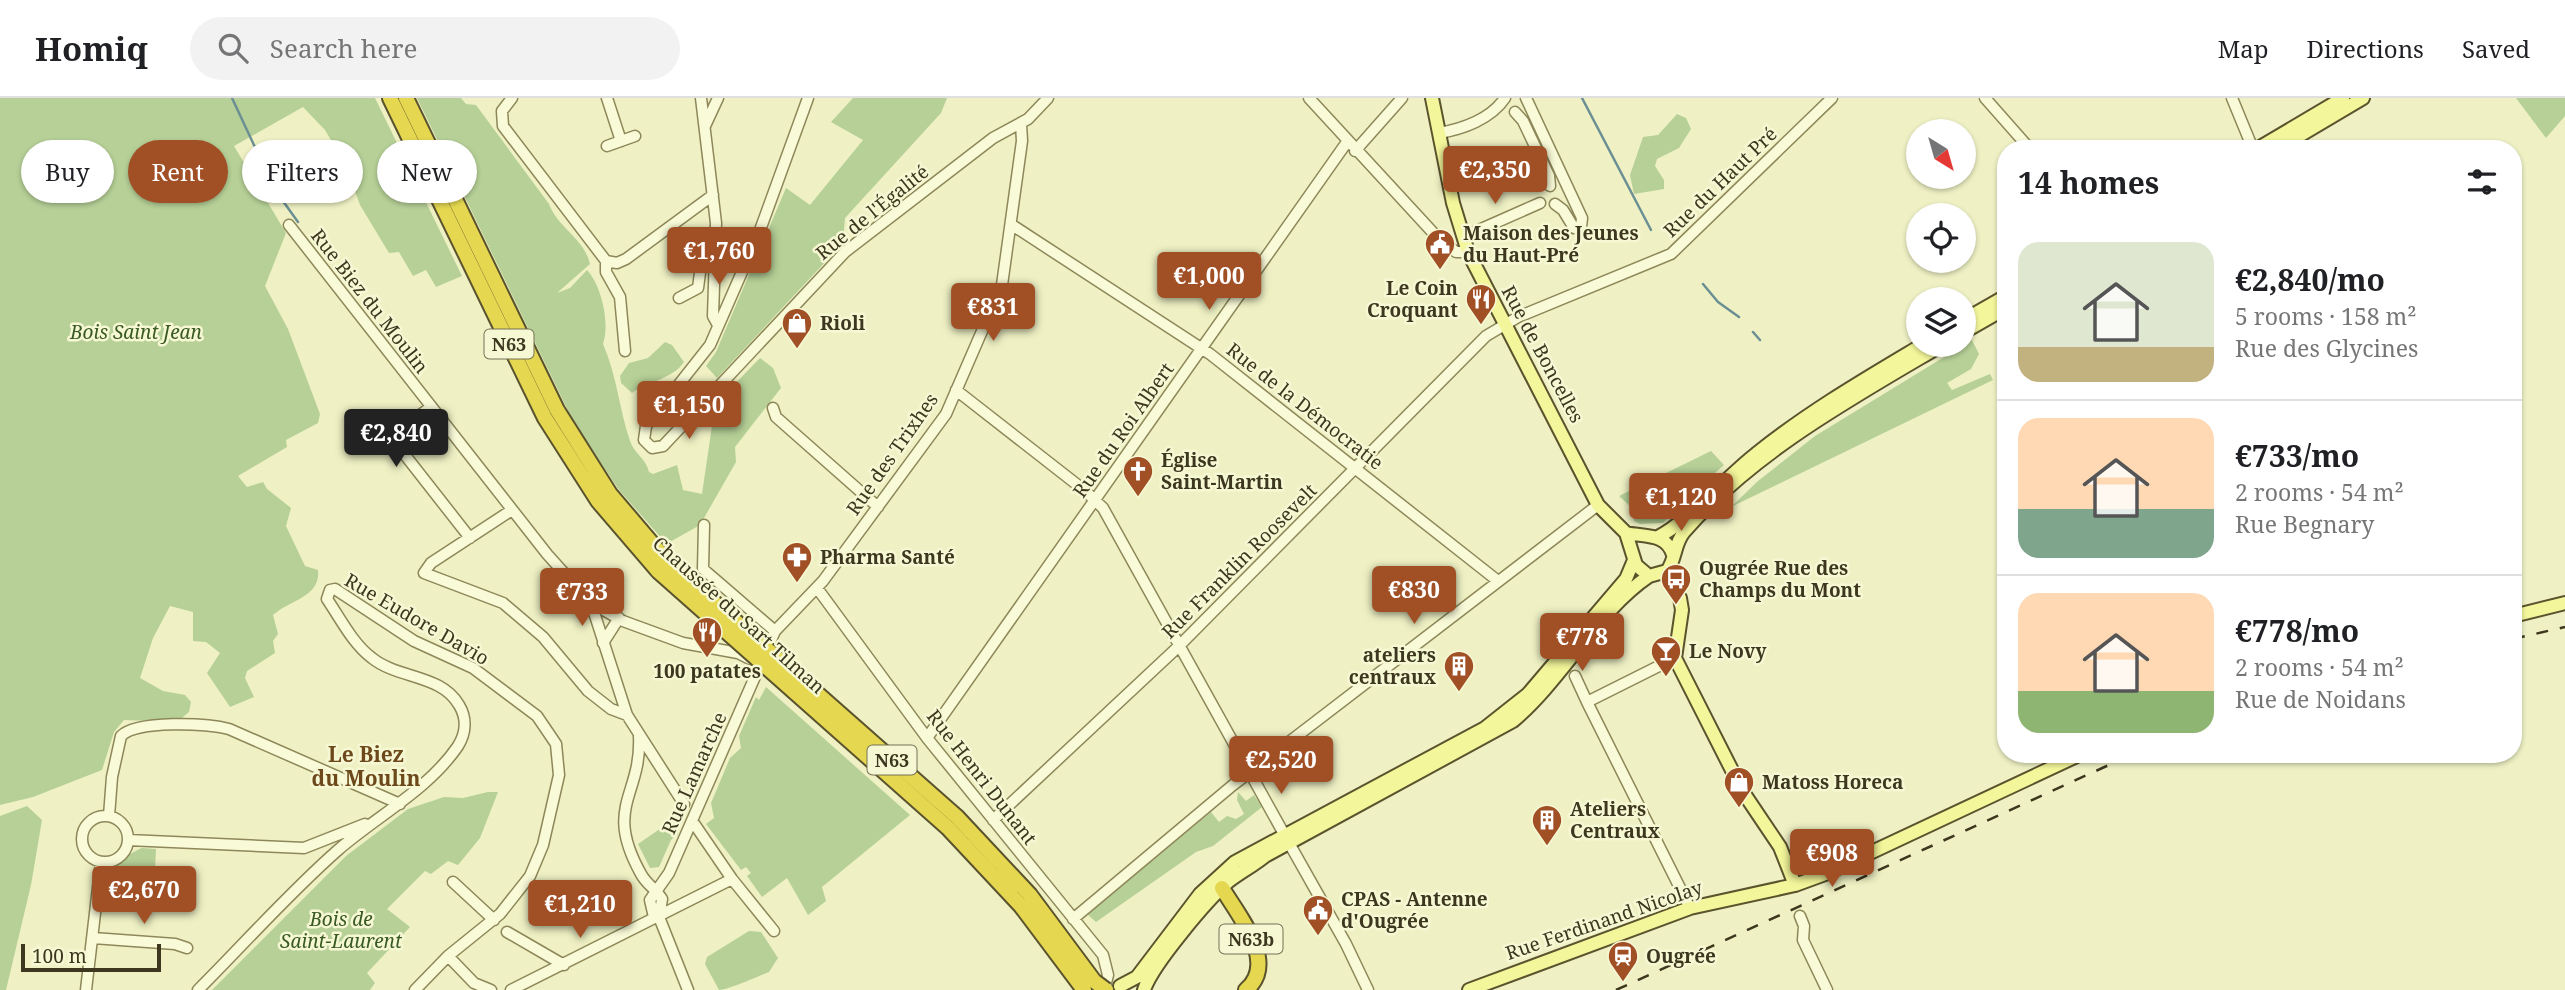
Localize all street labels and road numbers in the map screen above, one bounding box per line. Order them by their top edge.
street label: Rue du Haut Pré [1658,121,1782,243]
street label: Rue de l'Égalité [810,158,934,266]
street label: Rue Biez du Moulin [305,223,435,379]
street label: Rue de Boncelles [1496,281,1590,427]
road number: N63 [484,330,534,358]
street label: Rue de la Démocratie [1221,337,1389,475]
street label: Rue du Roi Albert [1067,357,1180,503]
street label: Rue des Trixhes [840,388,944,520]
street label: Rue Franklin Roosevelt [1156,478,1322,644]
street label: Chaussée du Sart Tilman [647,530,831,700]
street label: Rue Eudore Davio [340,567,494,671]
street label: Rue Henri Dunant [921,704,1043,850]
street label: Rue Lamarche [655,708,733,838]
road number: N63 [868,746,917,774]
street label: Rue Ferdinand Nicolay [1502,874,1706,966]
road number: N63b [1220,924,1282,954]

